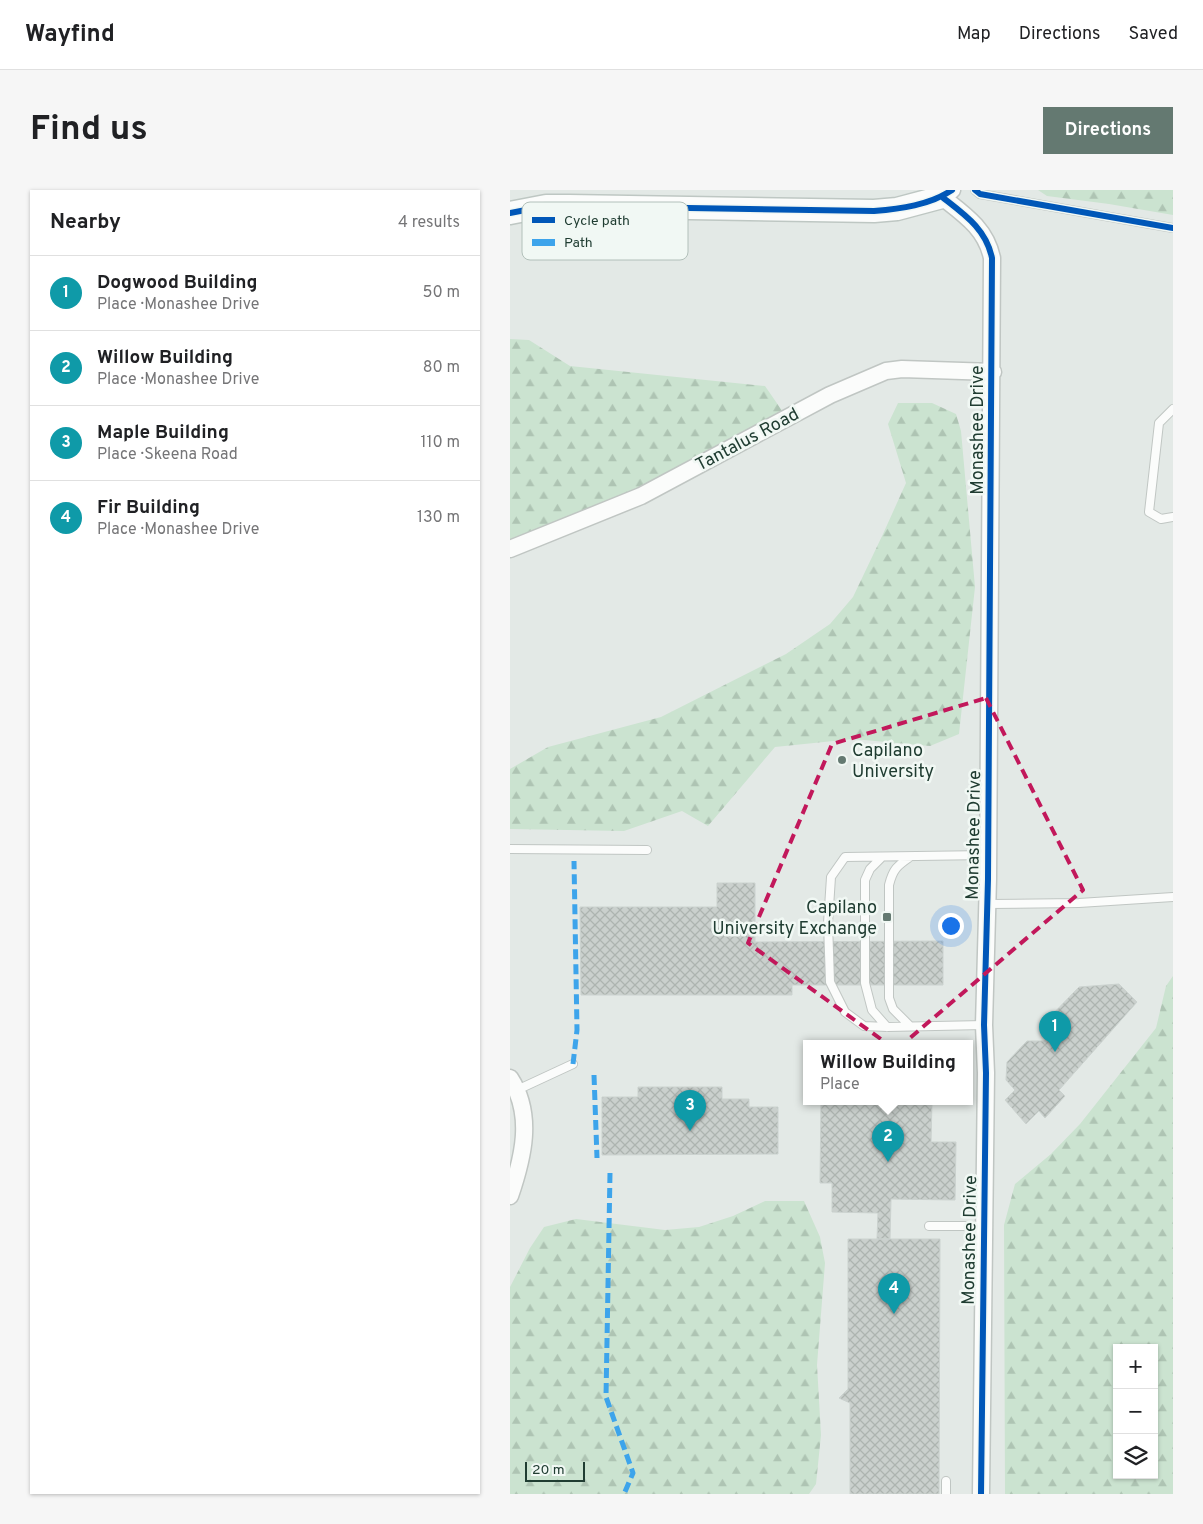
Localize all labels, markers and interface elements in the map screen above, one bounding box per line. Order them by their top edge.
text: Wayfind [25,20,115,50]
text: Map [957,23,991,46]
text: Directions [1019,23,1101,46]
text: Saved [1129,23,1178,46]
button: Directions [1043,107,1173,154]
text: Find us [30,108,148,152]
legend [522,202,688,260]
text: Nearby [50,209,121,236]
text: 4 results [398,213,460,233]
text: Cycle path [564,213,630,230]
text: Path [564,235,593,252]
text: Dogwood Building [97,271,258,295]
text: 1 [63,283,69,303]
text: 50 m [423,283,460,303]
text: Place · Monashee Drive [97,295,259,315]
text: Willow Building [97,346,233,370]
text: 2 [61,358,71,378]
text: 80 m [423,358,460,378]
street label: Monashee Drive [967,365,990,495]
text: Place · Monashee Drive [97,370,259,390]
street label: Tantalus Road [692,403,804,477]
text: Maple Building [97,421,229,445]
text: 3 [61,433,71,453]
text: 110 m [420,433,460,453]
text: Place · Skeena Road [97,445,238,465]
text: Fir Building [97,496,200,520]
text: 4 [61,508,71,528]
text: 130 m [417,508,460,528]
text: Place · Monashee Drive [97,520,259,540]
place label: Capilano University [852,740,934,784]
marker: Capilano University [836,754,848,766]
street label: Monashee Drive [962,770,987,900]
place label: Capilano University Exchange [712,897,877,941]
marker: Capilano University Exchange [881,911,893,923]
your location [938,913,964,939]
pin: 1 [1039,1011,1071,1052]
popup [803,1040,973,1105]
text: Willow Building [820,1051,956,1075]
text: Place [820,1075,860,1095]
pin: 3 [674,1090,706,1131]
pin: 2 [872,1121,904,1162]
street label: Monashee Drive [958,1175,983,1305]
pin: 4 [878,1273,910,1314]
map controls [1113,1344,1158,1479]
button: + [1113,1344,1158,1389]
button: − [1113,1389,1158,1434]
button: layers [1113,1434,1158,1479]
scale bar [525,1459,585,1482]
text: 20 m [532,1462,565,1479]

